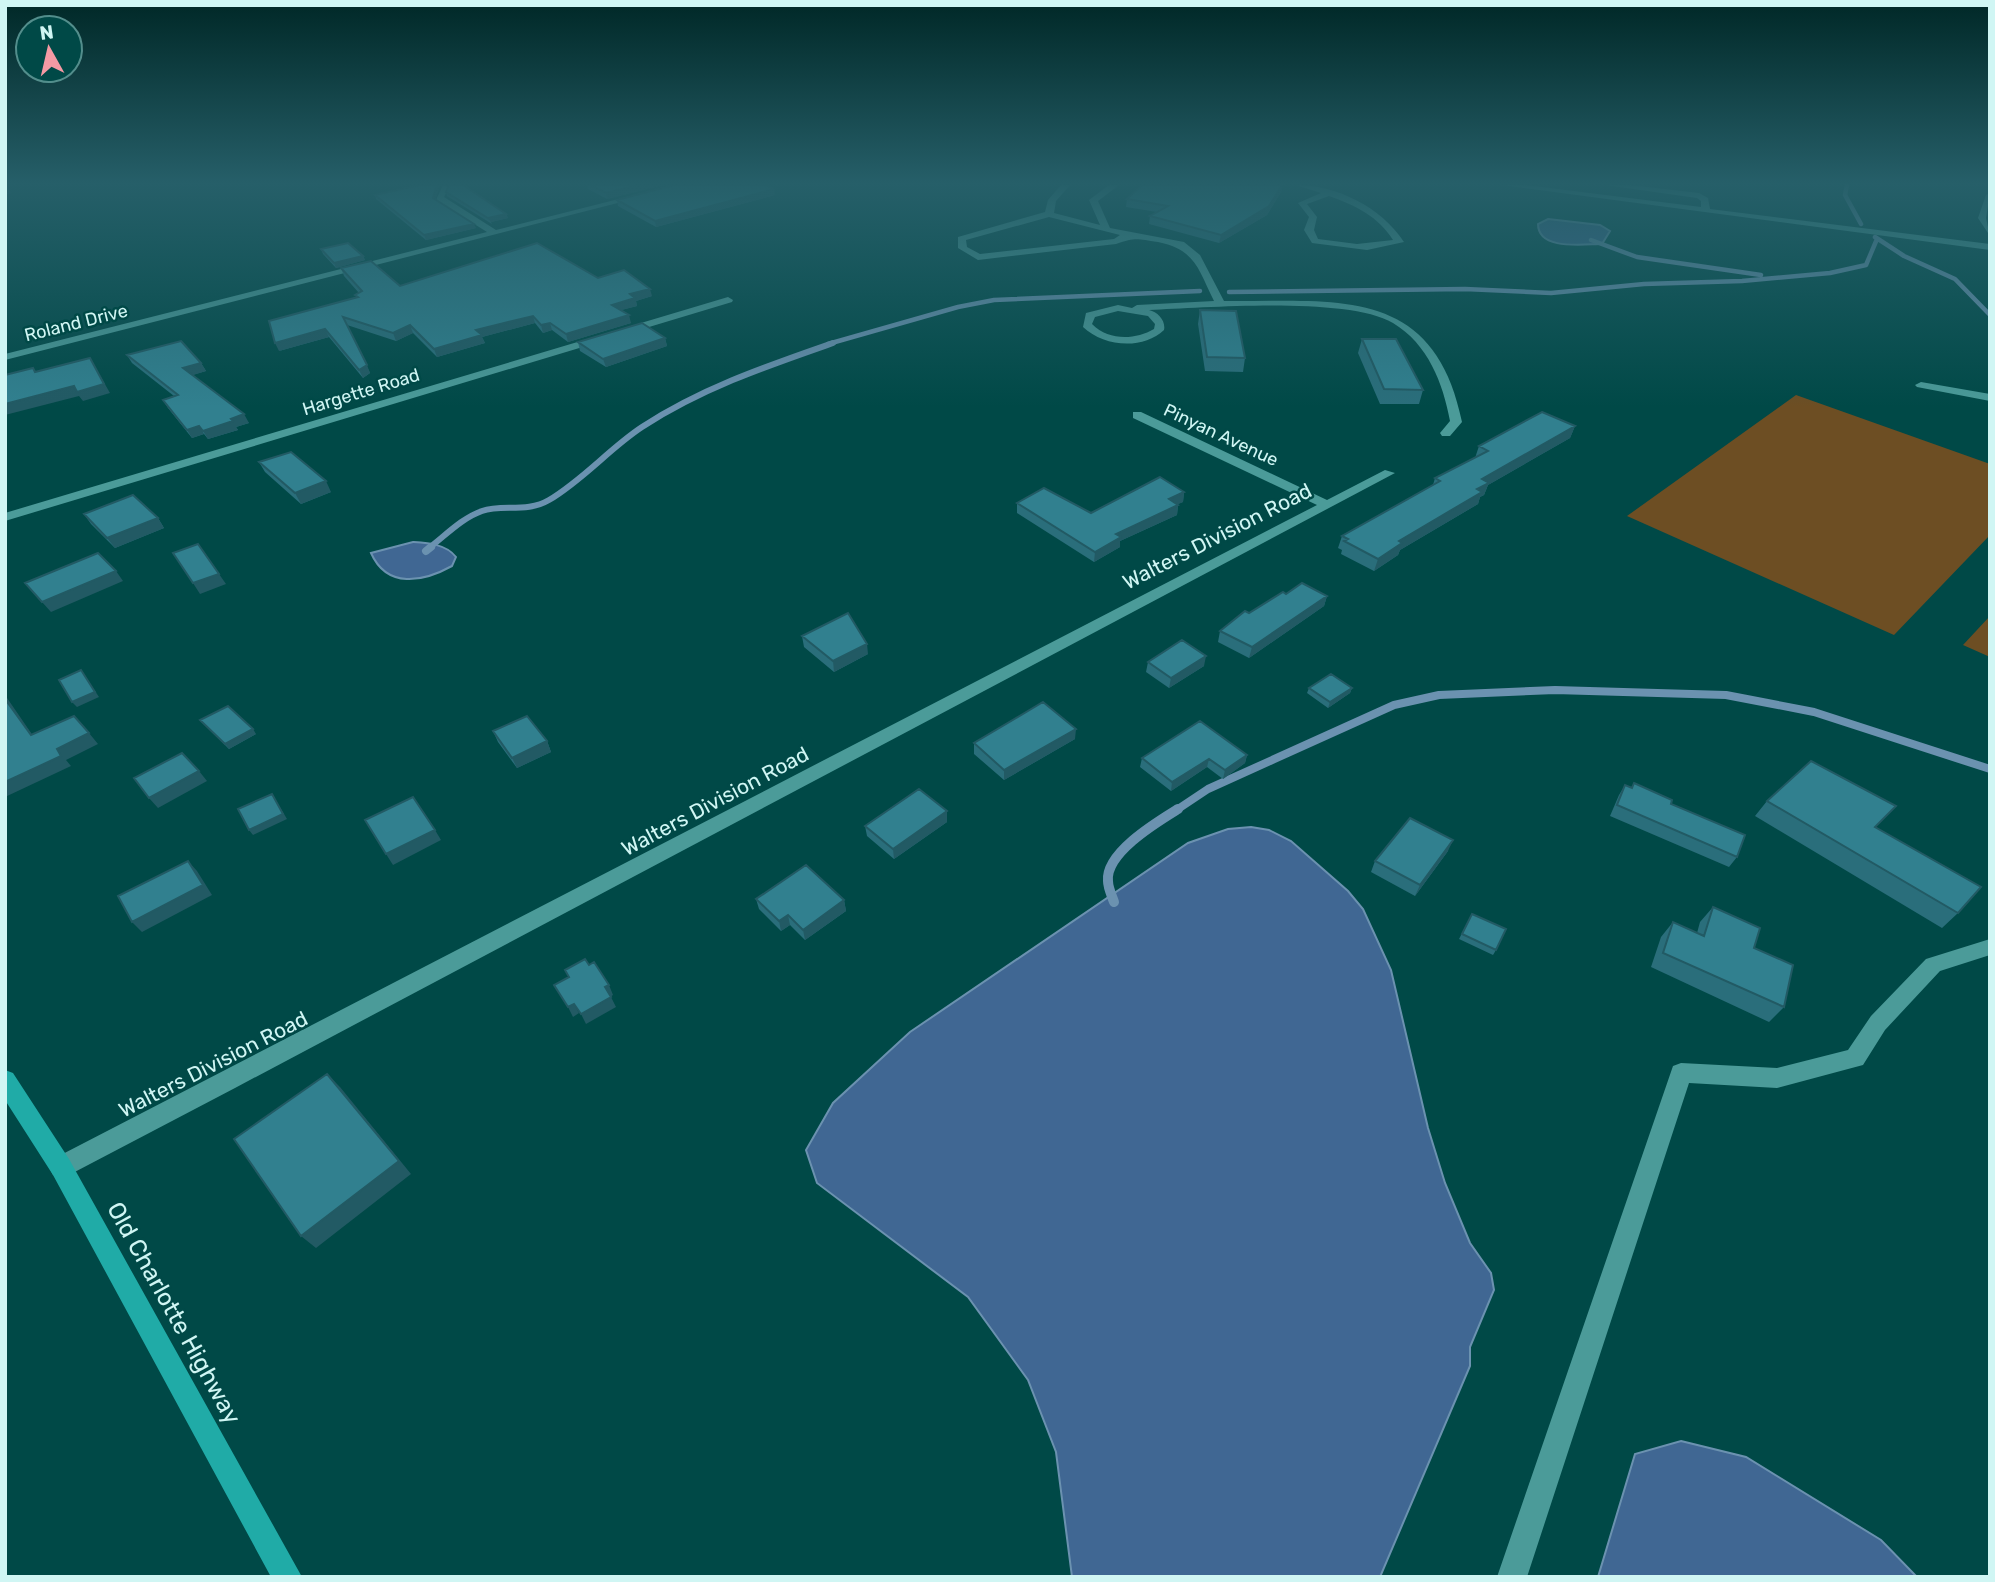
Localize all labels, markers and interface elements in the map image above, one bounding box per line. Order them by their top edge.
north arrow [14,14,84,84]
text: N [38,20,55,45]
street label: Roland Drive [22,300,130,346]
street label: Hargette Road [300,364,422,420]
street label: Pinyan Avenue [1160,399,1282,471]
street label: Walters Division Road [1118,478,1316,594]
street label: Walters Division Road [617,741,813,861]
street label: Walters Division Road [114,1006,312,1122]
street label: Old Charlotte Highway [101,1197,247,1429]

